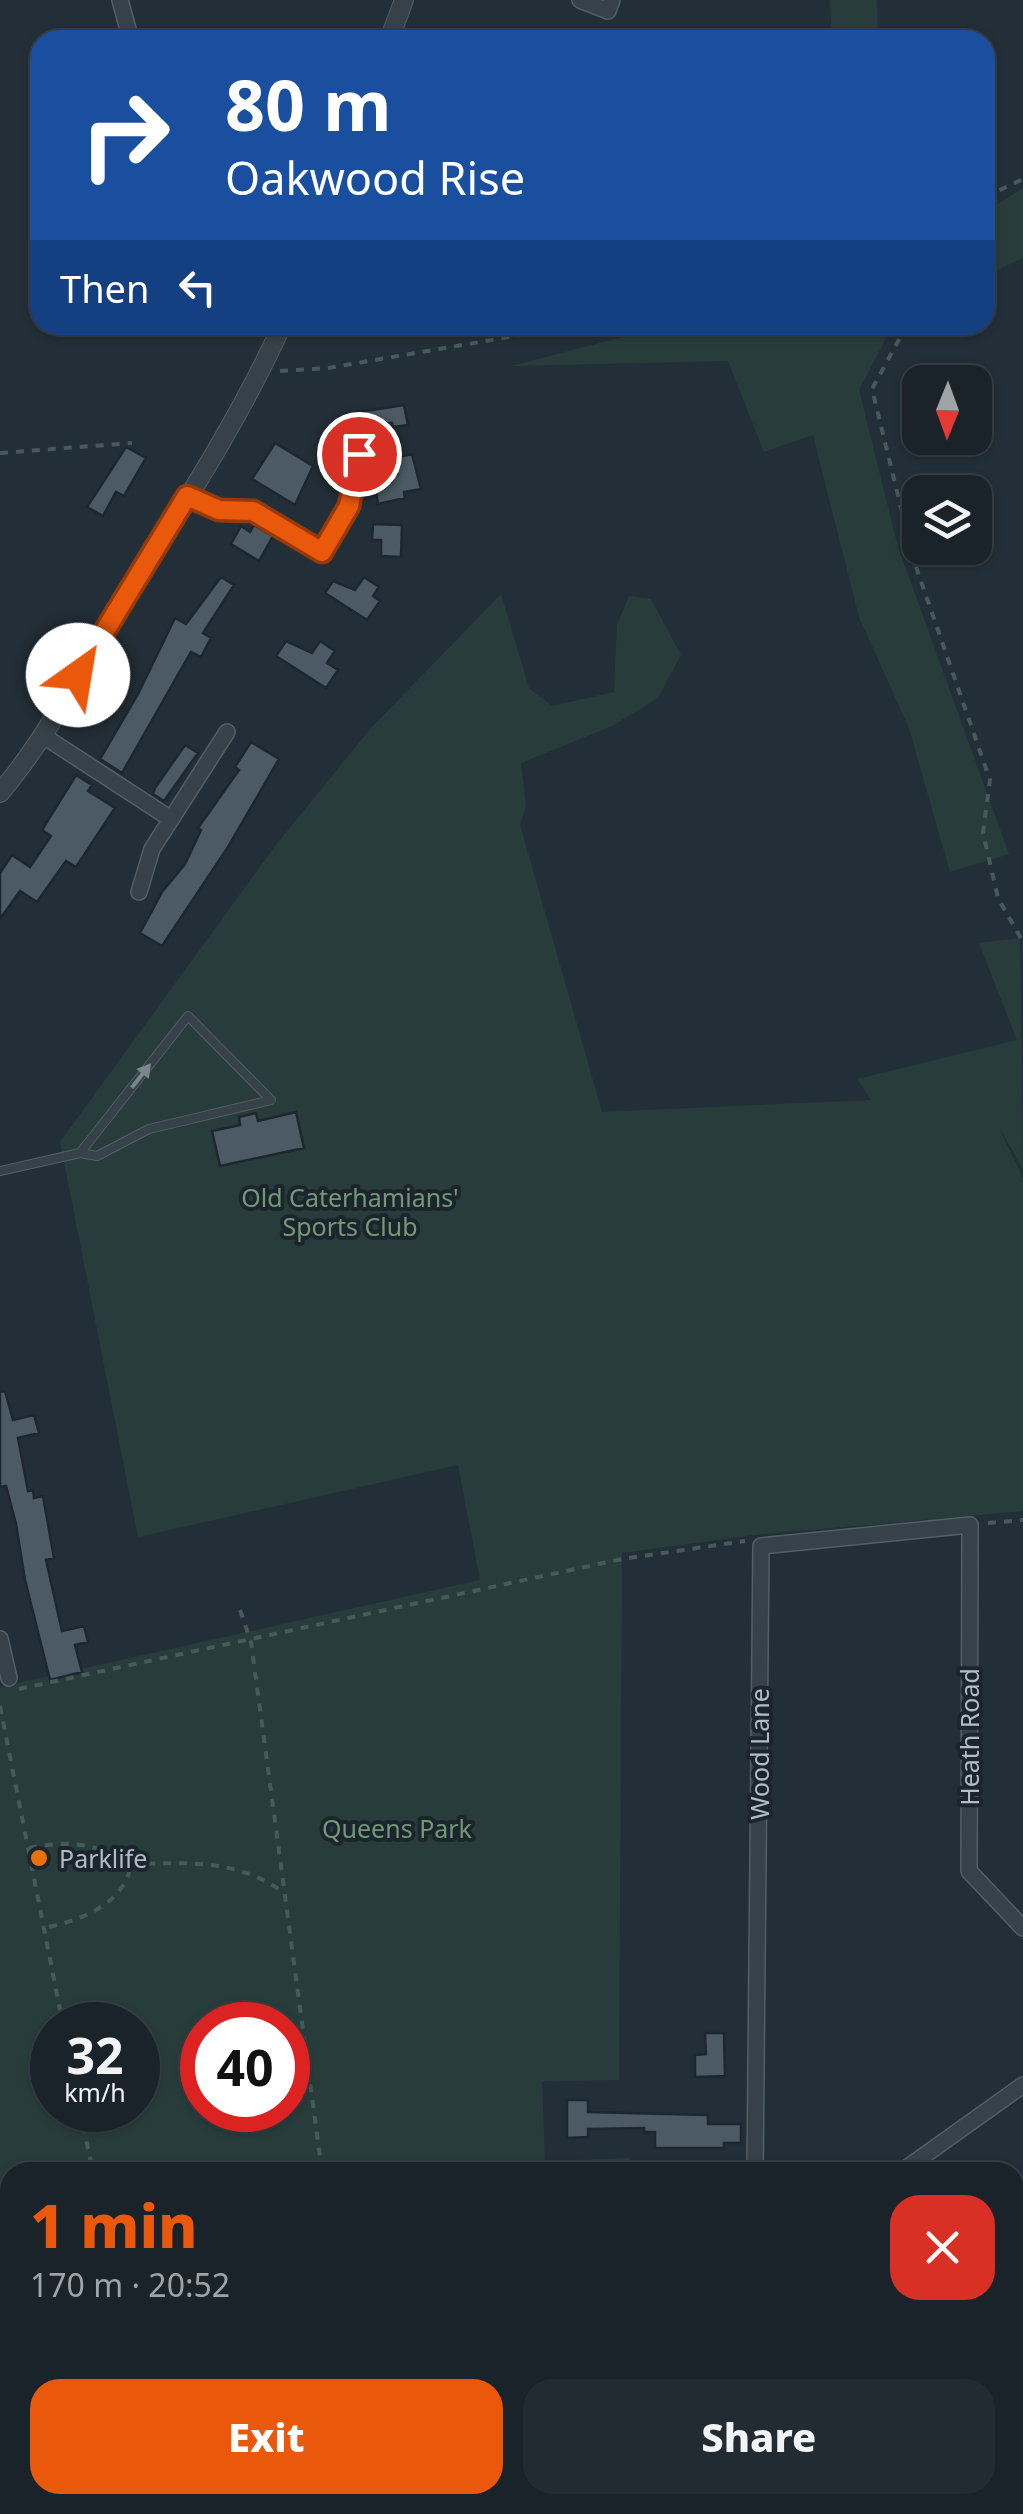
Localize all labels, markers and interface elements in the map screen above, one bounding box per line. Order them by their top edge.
text: 80 m [225,56,392,152]
icon: right [60,70,190,200]
text: Oakwood Rise [225,147,525,208]
icon: left [170,260,225,315]
text: Then [60,262,150,314]
north arrow [902,365,992,455]
map controls [902,365,992,565]
pin [317,412,402,497]
icon: arrive [332,427,387,482]
button: layers [902,475,992,565]
position arrow [26,623,130,727]
one-way arrow [130,1063,151,1089]
park label: Old Caterhamians' Sports Club [241,1180,459,1243]
street label: Heath Road [952,1668,986,1806]
street label: Wood Lane [742,1688,776,1820]
park label: Queens Park [322,1811,473,1845]
place label: Parklife [59,1841,147,1875]
marker: Parklife [28,1847,50,1869]
speed limit sign: 40 [180,2002,310,2132]
text: 32 [66,2021,124,2089]
text: km/h [64,2075,126,2109]
text: 1 min [30,2184,198,2266]
button: close [890,2195,995,2300]
text: 170 m · 20:52 [30,2263,230,2306]
button: Exit [30,2379,503,2494]
button: Share [523,2379,995,2494]

